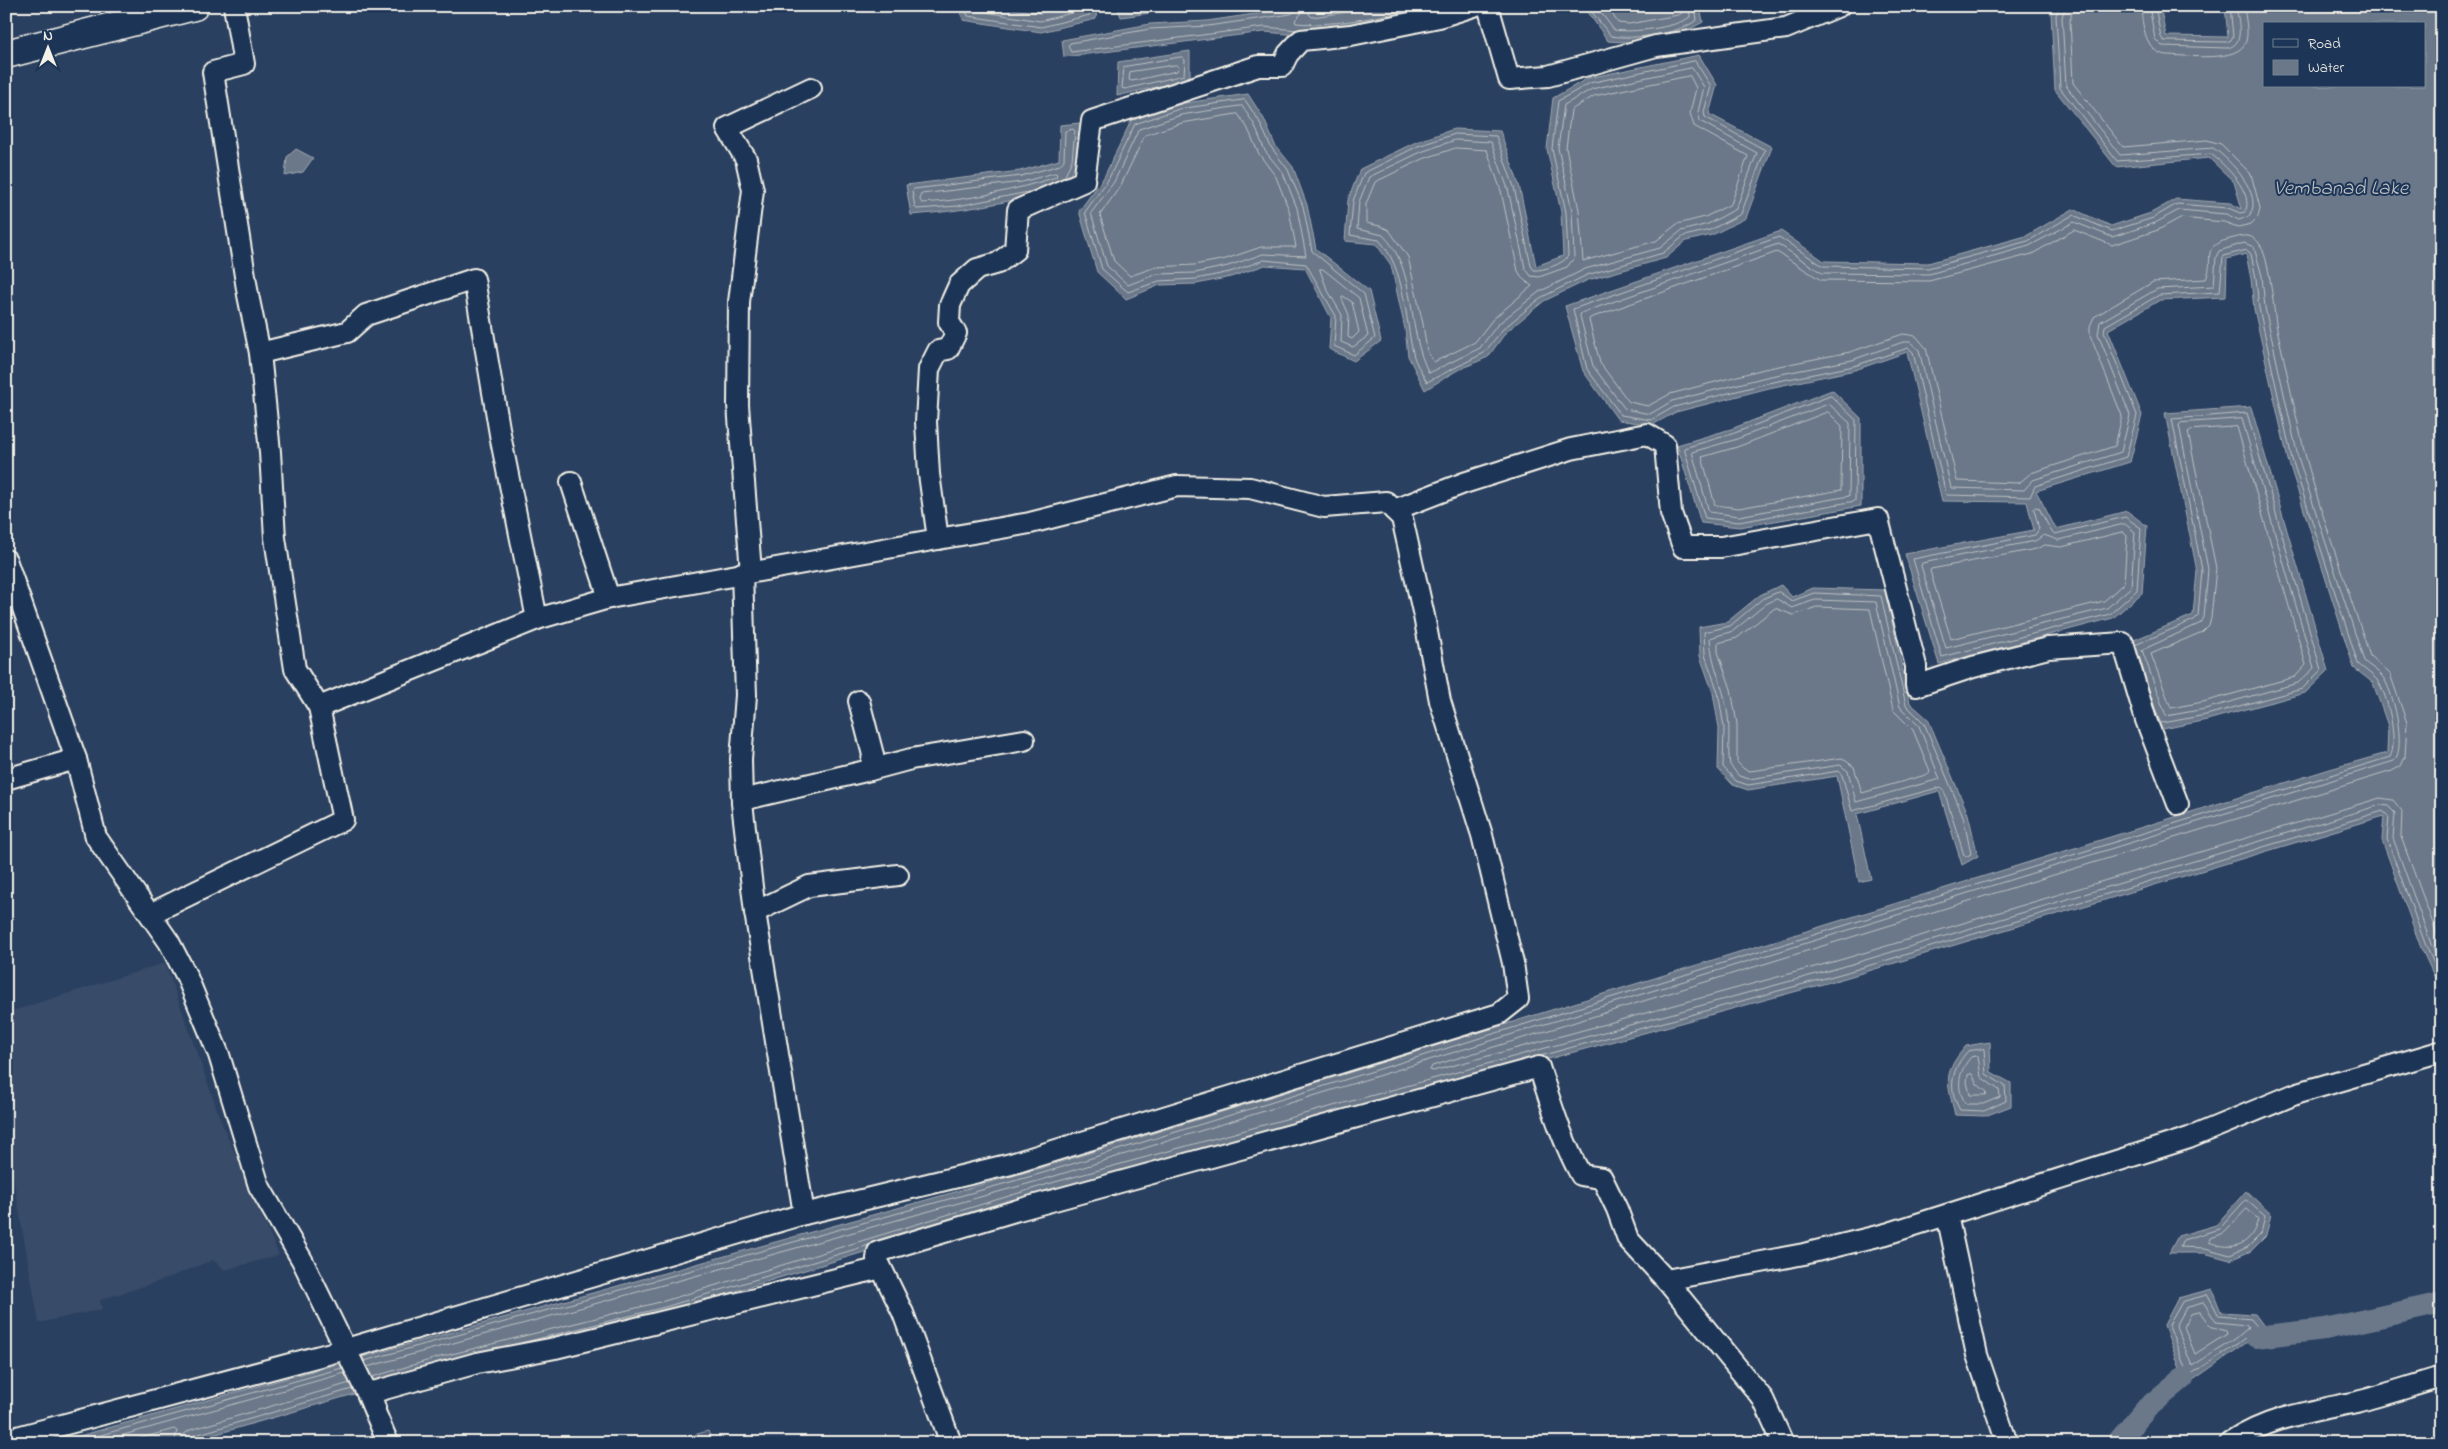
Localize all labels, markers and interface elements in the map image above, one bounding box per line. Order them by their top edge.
north arrow [22,22,72,72]
legend [2263,22,2426,88]
text: N [43,26,53,47]
text: Road [2308,33,2341,55]
text: Water [2308,57,2344,79]
water label: Vembanad Lake [2274,174,2410,204]

